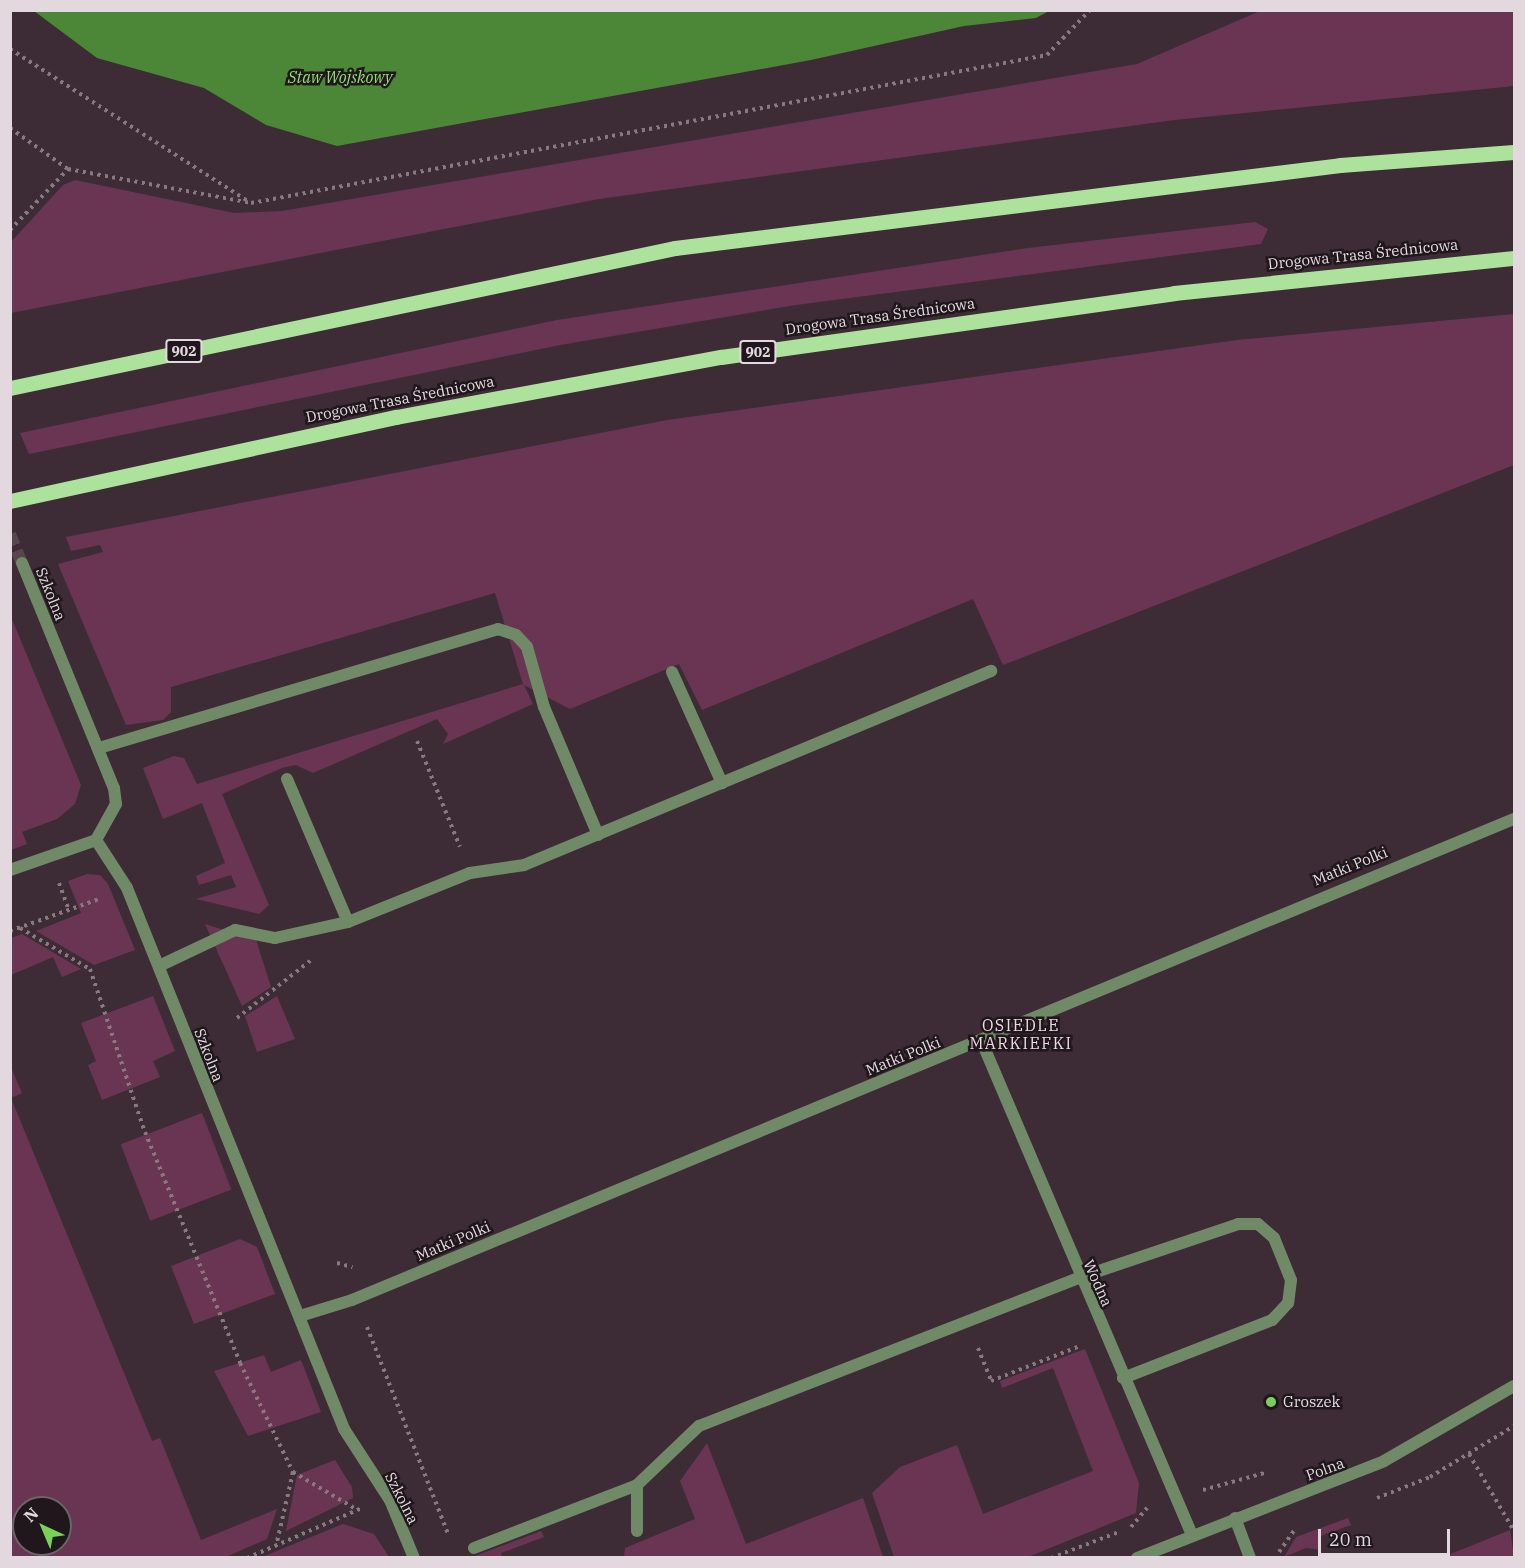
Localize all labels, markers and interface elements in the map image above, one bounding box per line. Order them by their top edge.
water label: Staw Wojskowy [288,67,392,87]
street label: Drogowa Trasa Średnicowa [1267,235,1459,273]
street label: Drogowa Trasa Średnicowa [784,294,976,338]
road number: 902 [164,340,204,362]
road number: 902 [738,341,777,363]
street label: Drogowa Trasa Średnicowa [304,372,496,426]
street label: Szkolna [32,565,70,623]
street label: Matki Polki [1310,843,1390,889]
district label: OSIEDLE MARKIEFKI [969,1015,1073,1053]
street label: Szkolna [191,1026,227,1084]
street label: Matki Polki [863,1033,943,1079]
street label: Matki Polki [413,1217,493,1265]
street label: Wodna [1080,1257,1116,1309]
place label: Groszek [1283,1393,1340,1411]
marker: Groszek [1264,1395,1278,1409]
street label: Polna [1303,1454,1347,1484]
street label: Szkolna [381,1469,423,1527]
north arrow [12,1496,72,1556]
text: N [19,1503,42,1526]
scale bar [1321,1517,1453,1555]
text: 20 m [1329,1528,1372,1551]

